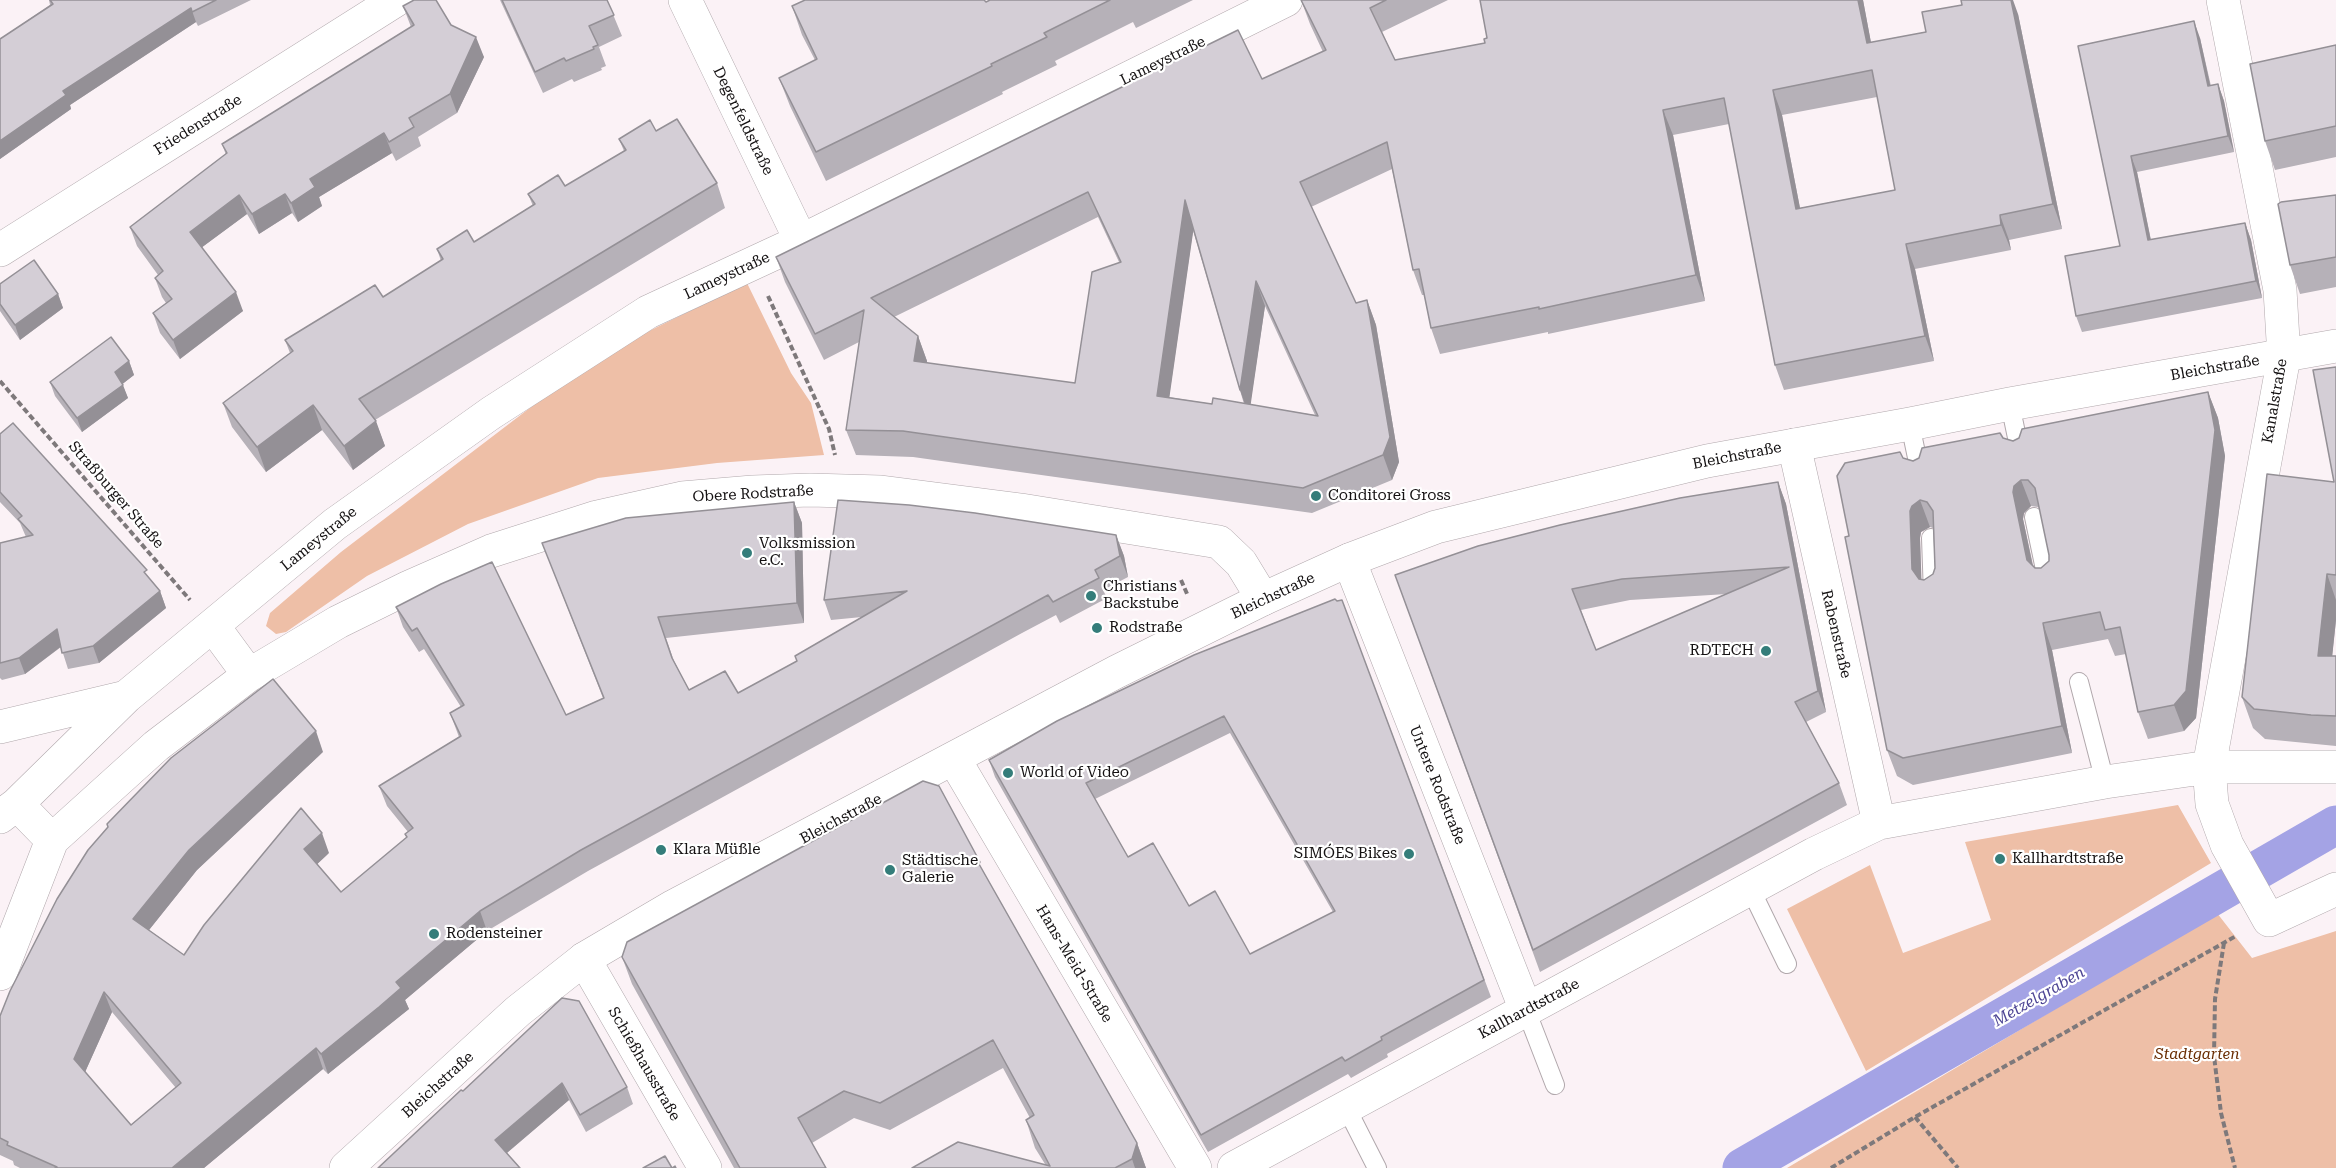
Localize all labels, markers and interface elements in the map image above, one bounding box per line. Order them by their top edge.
street label: Lameystraße [1117,33,1209,89]
street label: Degenfeldstraße [709,64,777,178]
street label: Friedenstraße [151,91,245,159]
street label: Lameystraße [681,248,773,304]
street label: Bleichstraße [2169,351,2261,385]
street label: Kanalstraße [2259,357,2291,445]
street label: Straßburger Straße [65,438,167,552]
street label: Bleichstraße [1691,439,1783,473]
street label: Obere Rodstraße [692,482,814,506]
place label: Conditorei Gross [1328,487,1451,505]
marker: Conditorei Gross [1309,489,1323,503]
street label: Lameystraße [277,503,361,575]
place label: Volksmission e.C. [759,535,855,570]
marker: Volksmission e.C. [740,546,754,560]
street label: Bleichstraße [1228,569,1318,623]
place label: Christians Backstube [1103,578,1179,613]
street label: Rabenstraße [1817,588,1855,680]
marker: Christians Backstube [1084,589,1098,603]
place label: Rodstraße [1109,619,1182,637]
marker: Rodstraße [1090,621,1104,635]
place label: RDTECH [1690,642,1754,660]
marker: RDTECH [1759,644,1773,658]
street label: Untere Rodstraße [1405,723,1469,847]
place label: World of Video [1020,764,1129,782]
marker: World of Video [1001,766,1015,780]
street label: Bleichstraße [797,790,885,848]
place label: Klara Müßle [673,841,760,859]
marker: Klara Müßle [654,843,668,857]
place label: SIMÓES Bikes [1294,845,1397,863]
marker: SIMÓES Bikes [1402,847,1416,861]
place label: Kallhardtstraße [2012,850,2124,868]
place label: Städtische Galerie [902,852,978,887]
marker: Kallhardtstraße [1993,852,2007,866]
marker: Städtische Galerie [883,863,897,877]
street label: Hans-Meid-Straße [1032,902,1116,1026]
place label: Rodensteiner [446,925,543,943]
marker: Rodensteiner [427,927,441,941]
water label: Metzelgraben [1990,963,2088,1031]
street label: Kallhardtstraße [1476,975,1582,1043]
street label: Schießhausstraße [604,1004,684,1124]
park label: Stadtgarten [2155,1046,2239,1064]
street label: Bleichstraße [398,1048,478,1122]

